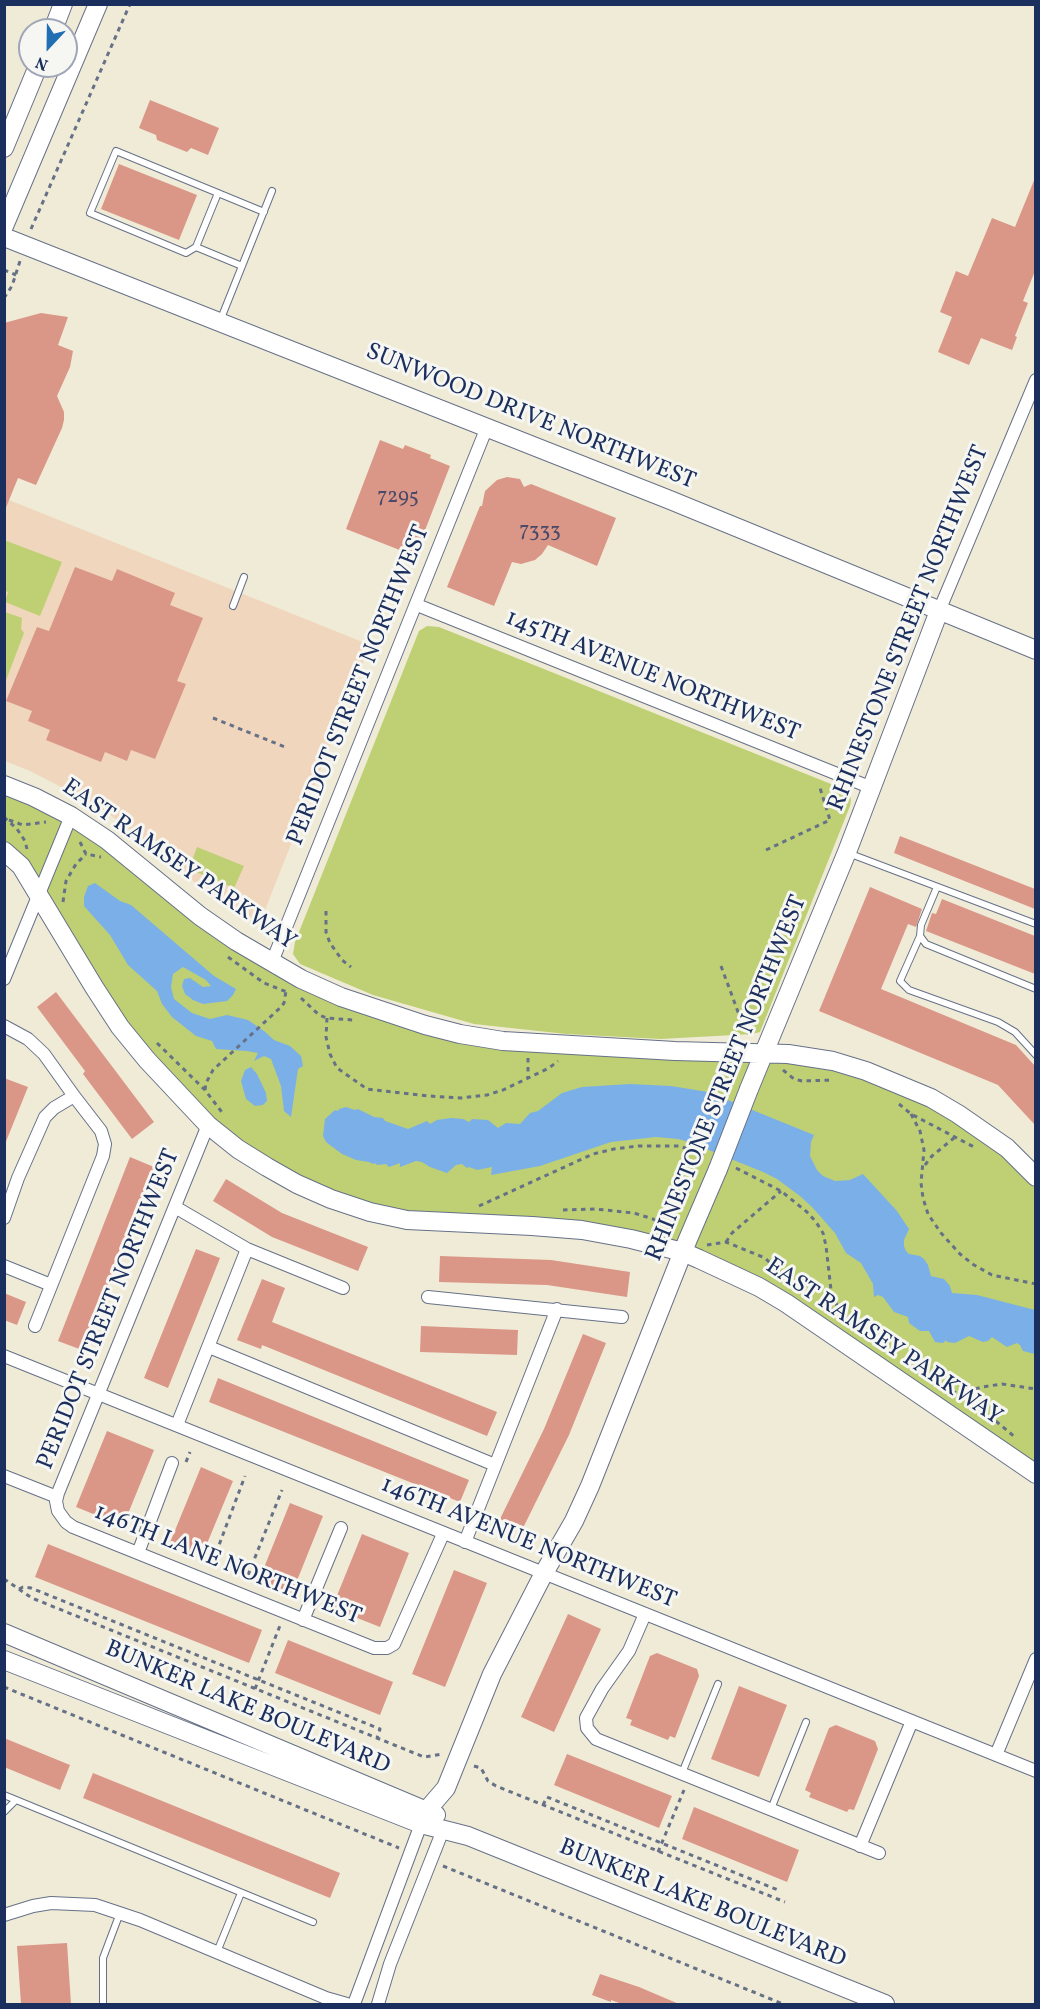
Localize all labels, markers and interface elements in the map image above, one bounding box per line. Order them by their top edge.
north arrow [18,18,78,78]
text: N [32,50,52,75]
street label: SUNWOOD DRIVE NORTHWEST [361,339,699,497]
street label: RHINESTONE STREET NORTHWEST [823,442,997,816]
house number: 7295 [377,485,419,511]
house number: 7333 [519,519,561,545]
street label: PERIDOT STREET NORTHWEST [282,522,438,850]
street label: 145TH AVENUE NORTHWEST [501,605,803,749]
street label: EAST RAMSEY PARKWAY [55,774,301,958]
street label: RHINESTONE STREET NORTHWEST [641,892,815,1266]
street label: PERIDOT STREET NORTHWEST [32,1146,188,1474]
street label: EAST RAMSEY PARKWAY [759,1253,1007,1433]
street label: 146TH AVENUE NORTHWEST [376,1472,680,1616]
street label: 146TH LANE NORTHWEST [89,1499,365,1633]
street label: BUNKER LAKE BOULEVARD [100,1636,394,1782]
street label: BUNKER LAKE BOULEVARD [554,1834,850,1976]

